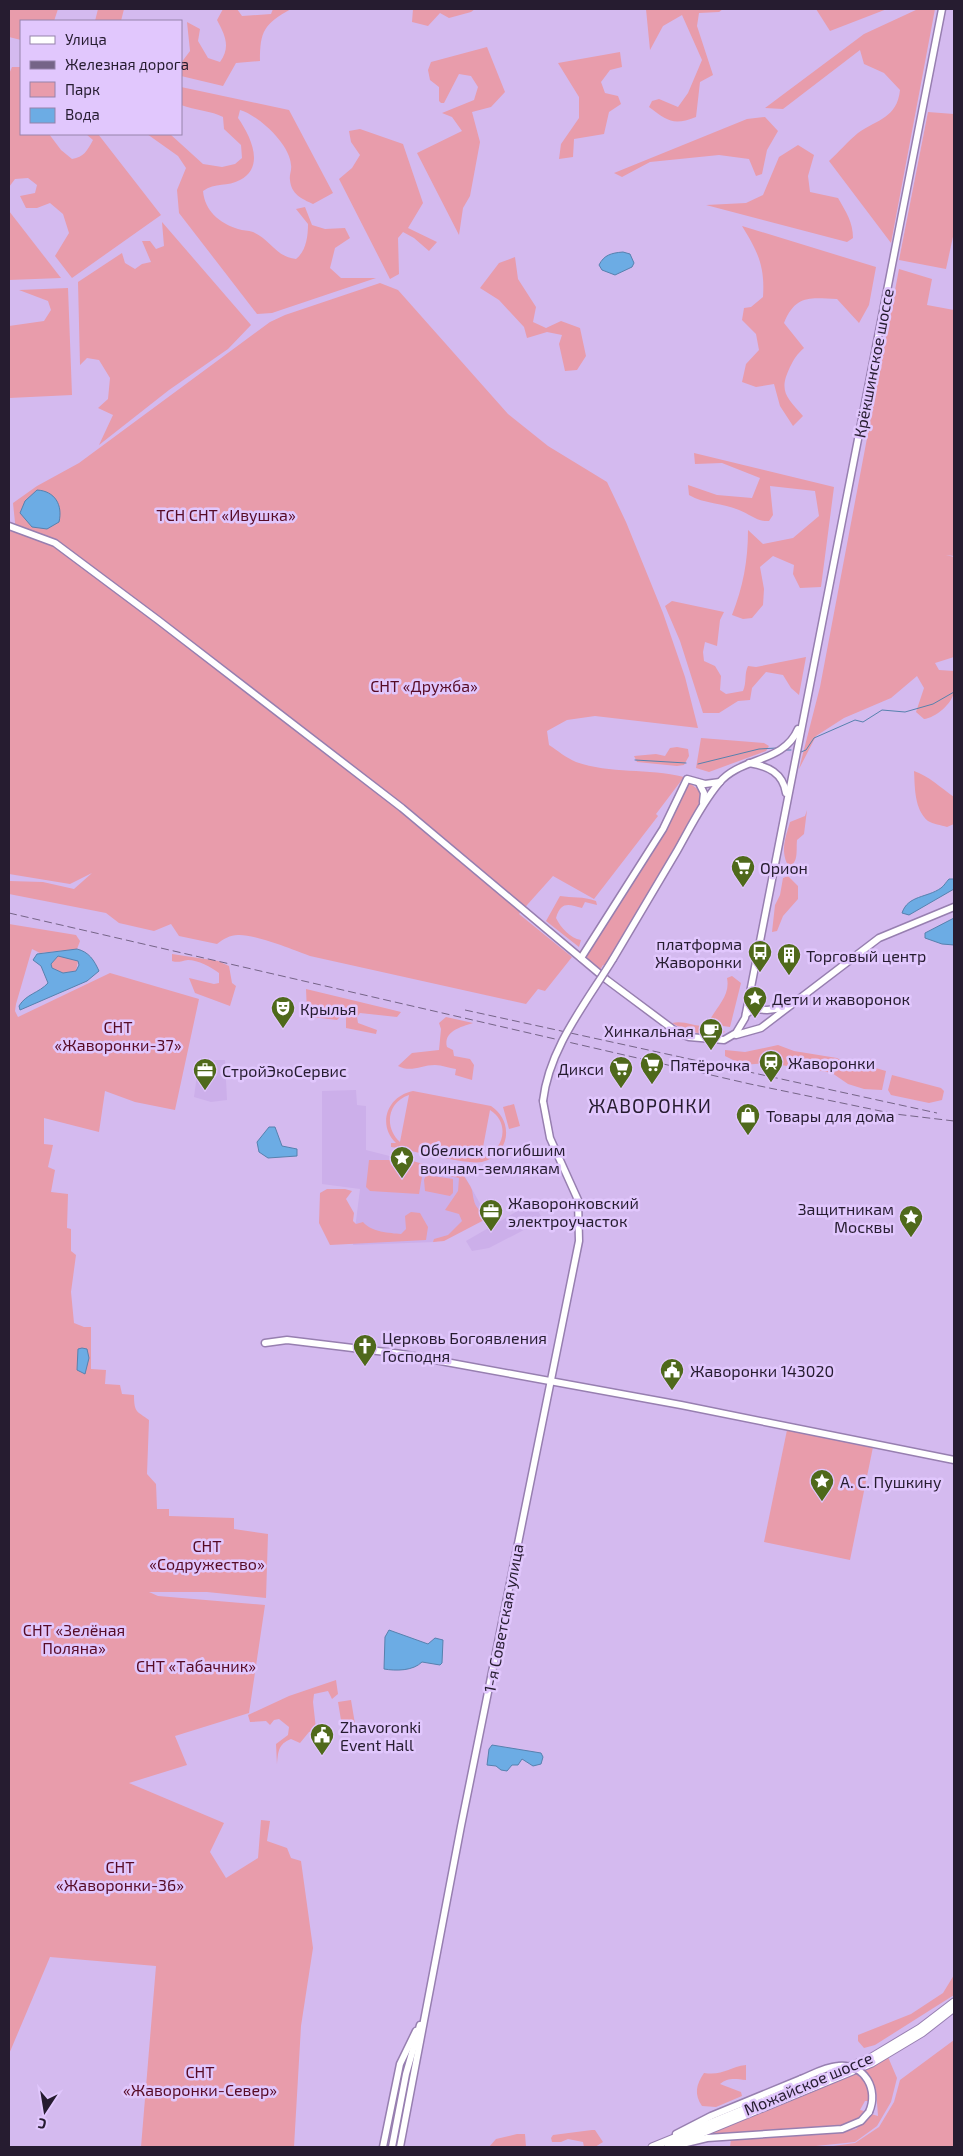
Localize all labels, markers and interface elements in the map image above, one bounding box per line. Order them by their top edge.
legend [20,20,182,135]
text: Улица [65,30,107,48]
text: Железная дорога [65,55,189,73]
text: Парк [65,80,100,98]
text: Вода [65,105,100,123]
street label: Крёкшинское шоссе [849,287,897,439]
park label: ТСН СНТ «Ивушка» [156,505,296,525]
park label: СНТ «Дружба» [370,676,478,696]
supermarket icon: Орион [730,854,756,888]
place label: Орион [760,858,808,877]
place label: платформа Жаворонки [655,934,742,971]
bus stop icon: платформа Жаворонки [747,939,773,973]
building icon: Торговый центр [776,942,802,976]
place label: Торговый центр [806,946,926,965]
place icon: Дети и жаворонок [742,985,768,1019]
place label: Дети и жаворонок [772,989,911,1008]
theatre icon: Крылья [270,995,296,1029]
place label: Крылья [300,999,356,1018]
park label: СНТ «Жаворонки-37» [55,1017,182,1054]
cafe icon: Хинкальная [698,1017,724,1051]
place label: Хинкальная [604,1021,694,1040]
station icon: Жаворонки [758,1049,784,1083]
supermarket icon: Пятёрочка [639,1051,665,1085]
place label: Жаворонки [788,1053,875,1072]
supermarket icon: Дикси [608,1055,634,1089]
place label: Пятёрочка [670,1055,750,1074]
office icon: СтройЭкоСервис [192,1057,218,1091]
place label: Дикси [558,1059,604,1078]
place label: СтройЭкоСервис [222,1061,347,1080]
district label: ЖАВОРОНКИ [588,1094,712,1117]
shop icon: Товары для дома [735,1102,761,1136]
place label: Товары для дома [766,1106,895,1125]
place label: Обелиск погибшим воинам-землякам [420,1140,565,1177]
place icon: Обелиск погибшим воинам-землякам [389,1145,415,1179]
place label: Жаворонковский электроучасток [508,1193,639,1231]
office icon: Жаворонковский электроучасток [478,1198,504,1232]
place label: Защитникам Москвы [798,1199,894,1236]
place icon: Защитникам Москвы [898,1204,924,1238]
place label: Церковь Богоявления Господня [382,1328,547,1365]
church icon: Церковь Богоявления Господня [352,1333,378,1367]
public building icon: Жаворонки 143020 [659,1357,685,1391]
place label: Жаворонки 143020 [690,1361,834,1380]
place icon: А. С. Пушкину [809,1468,835,1502]
place label: А. С. Пушкину [840,1472,942,1492]
park label: СНТ «Содружество» [149,1536,265,1574]
street label: 1-я Советская улица [479,1542,528,1694]
park label: СНТ «Зелёная Поляна» [23,1620,125,1657]
park label: СНТ «Табачник» [136,1656,256,1675]
place label: Zhavoronki Event Hall [340,1717,421,1754]
public building icon: Zhavoronki Event Hall [309,1722,335,1756]
park label: СНТ «Жаворонки-36» [56,1857,184,1894]
street label: Можайское шоссе [741,2047,875,2119]
park label: СНТ «Жаворонки-Север» [123,2062,277,2099]
north arrow [20,2086,70,2136]
text: С [36,2115,48,2133]

